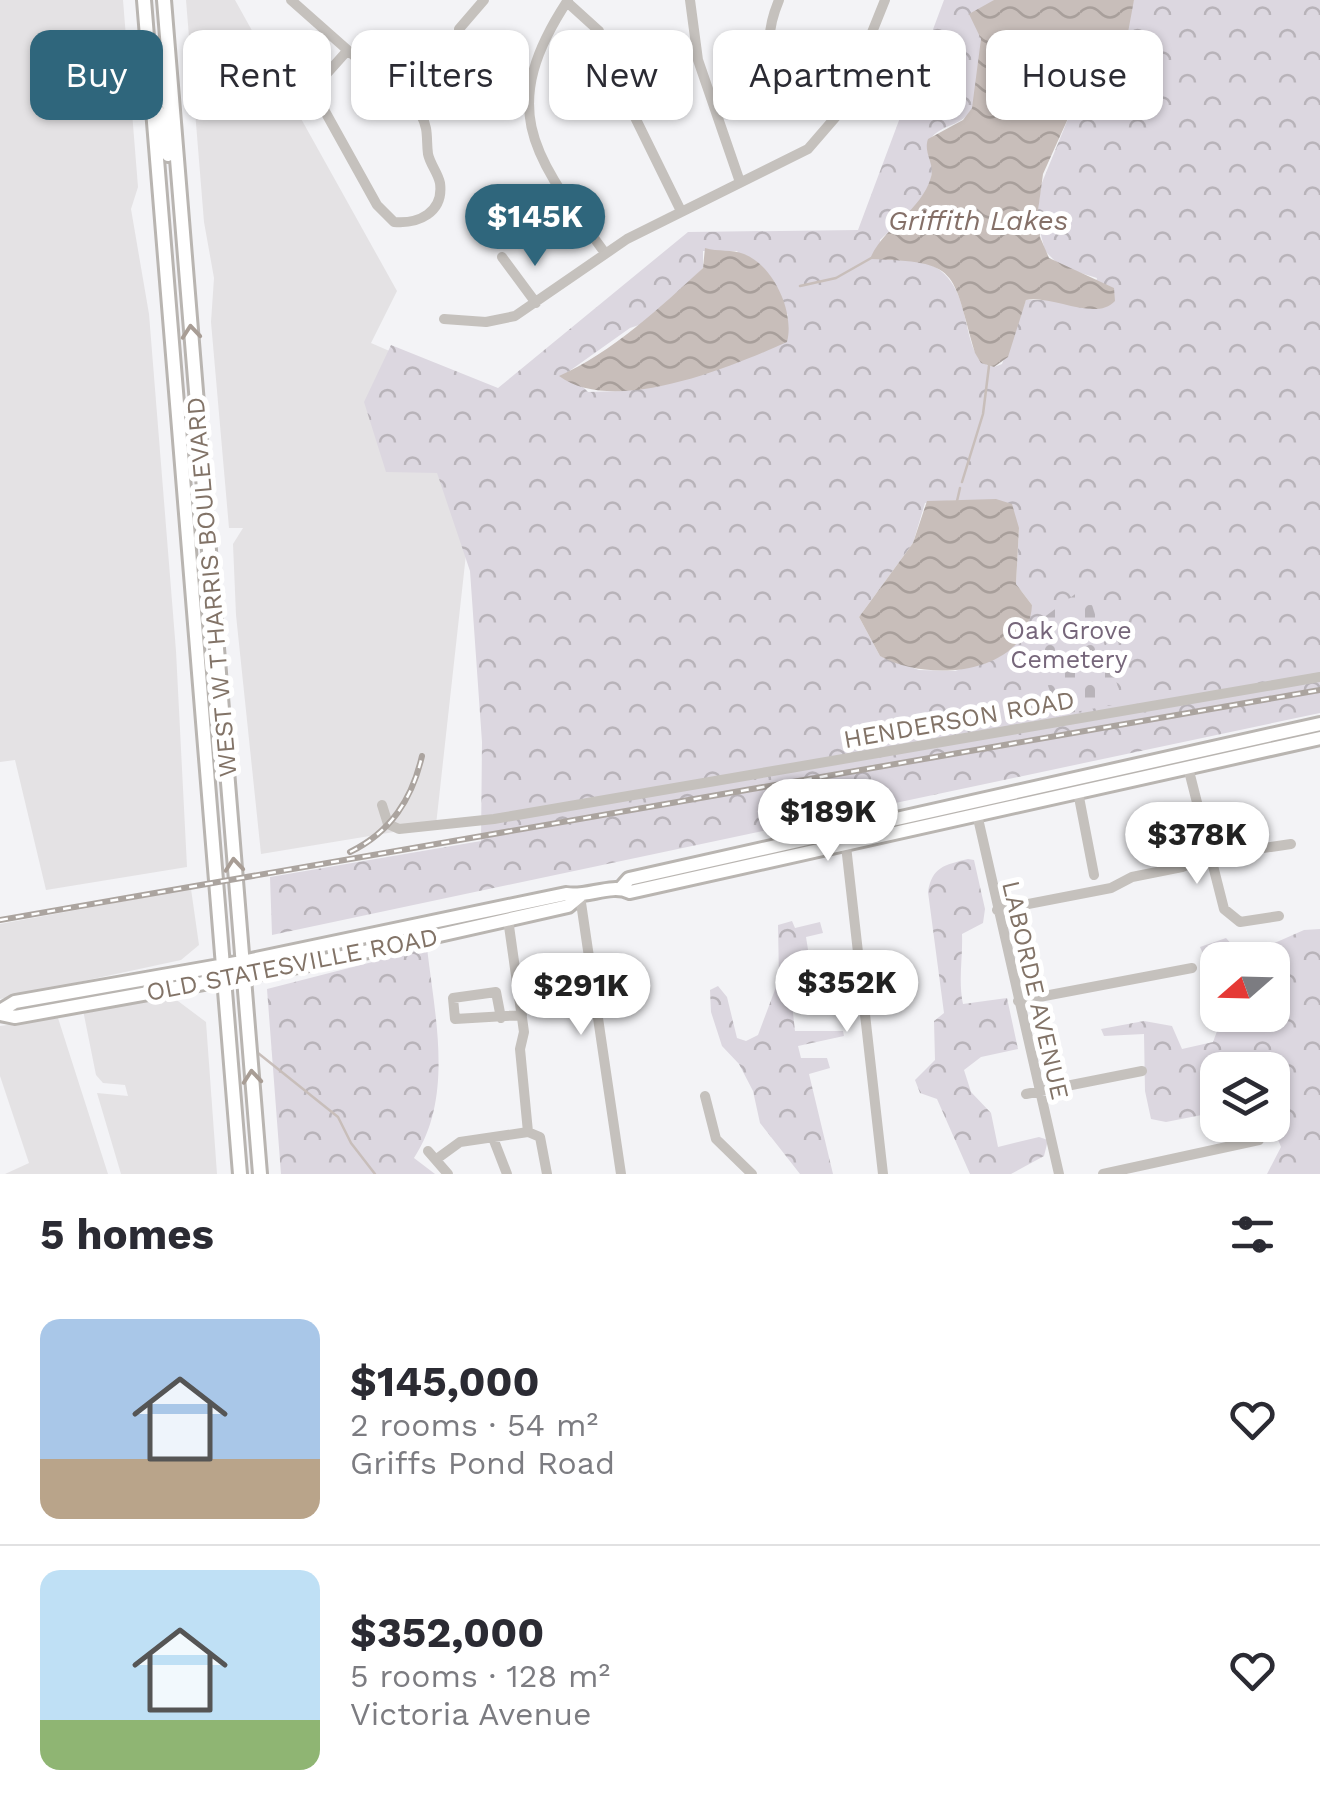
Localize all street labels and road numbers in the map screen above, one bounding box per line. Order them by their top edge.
street label: WEST W T HARRIS BOULEVARD [180,396,243,778]
street label: HENDERSON ROAD [841,685,1077,754]
street label: LABORDE AVENUE [996,878,1075,1102]
street label: OLD STATESVILLE ROAD [144,922,440,1007]

